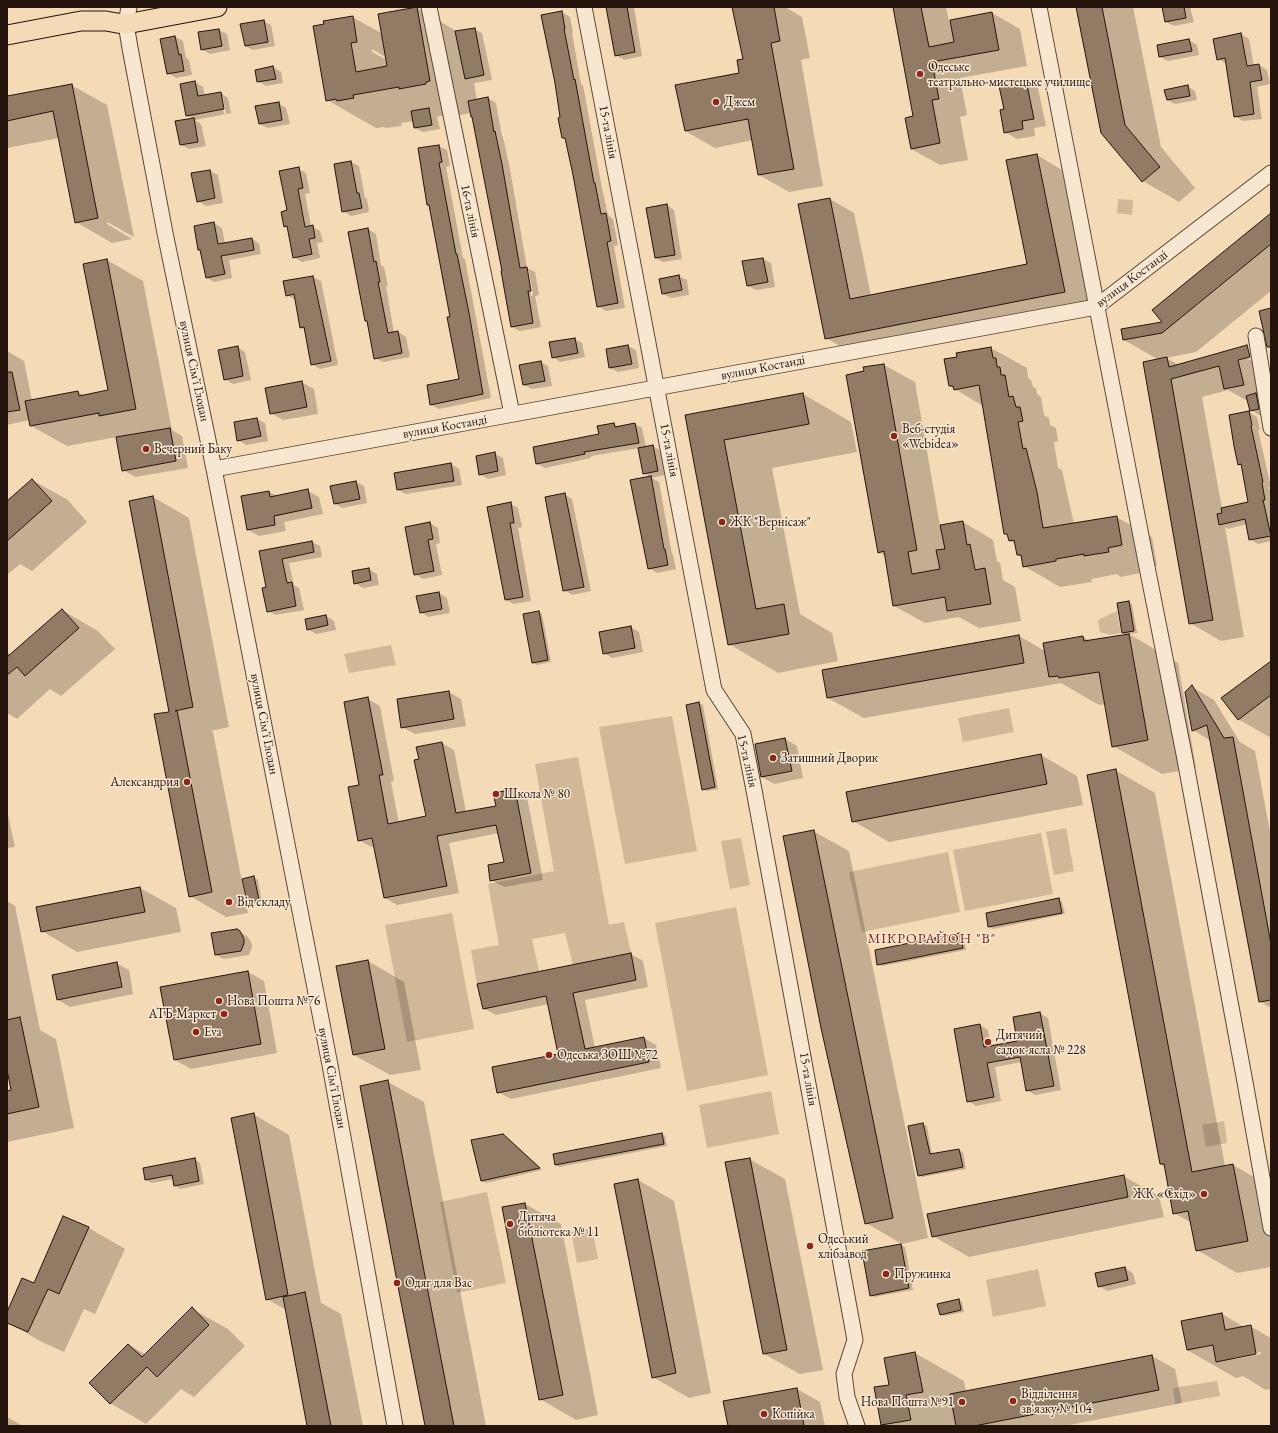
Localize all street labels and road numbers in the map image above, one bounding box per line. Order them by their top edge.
street label: 15-та лінія [595,104,621,160]
street label: 16-та лінія [457,183,483,239]
street label: вулиця Костанді [1093,247,1171,311]
street label: вулиця Сім'ї Глодан [176,319,212,423]
street label: вулиця Костанді [720,352,806,384]
street label: вулиця Костанді [402,412,488,442]
street label: 15-та лінія [656,422,682,478]
street label: вулиця Сім'ї Глодан [247,672,281,776]
street label: 15-та лінія [733,733,761,789]
street label: вулиця Сім'ї Глодан [315,1026,349,1130]
street label: 15-та лінія [796,1051,820,1107]

